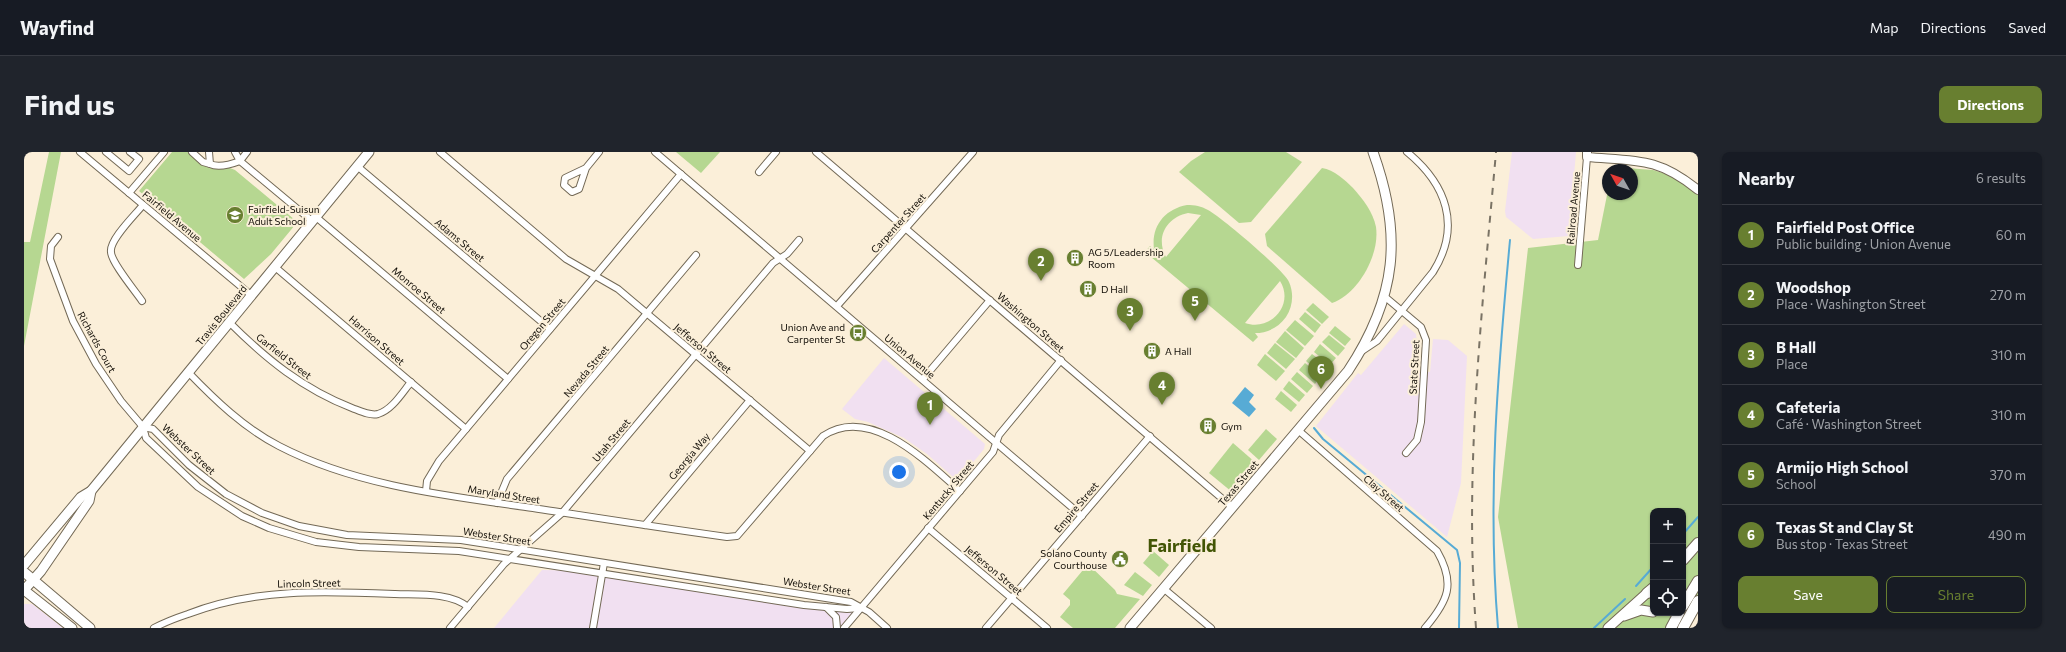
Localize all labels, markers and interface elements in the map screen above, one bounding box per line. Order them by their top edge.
text: Wayfind [20,16,94,39]
text: Map [1870,19,1899,36]
text: Directions [1921,19,1986,36]
text: Saved [2008,19,2046,36]
button: Directions [1939,86,2042,123]
text: Find us [24,87,115,121]
north arrow [1602,164,1638,200]
text: Nearby [1738,168,1795,189]
text: 6 results [1976,170,2026,186]
street label: Railroad Avenue [1564,171,1582,245]
street label: Fairfield Avenue [140,188,204,244]
street label: Carpenter Street [868,191,928,255]
place label: Fairfield-Suisun Adult School [248,203,320,227]
school or university icon: Fairfield-Suisun Adult School [225,205,245,225]
street label: Adams Street [433,216,487,264]
text: Fairfield Post Office [1776,218,1914,236]
text: 1 [1748,227,1754,243]
text: 60 m [1996,227,2026,243]
text: Public building · Union Avenue [1776,236,1951,252]
place label: AG 5/Leadership Room [1088,246,1164,270]
pin: 2 [1028,248,1054,281]
building icon: AG 5/Leadership Room [1065,248,1085,268]
street label: Monroe Street [390,264,448,316]
text: Woodshop [1776,278,1851,296]
building icon: D Hall [1078,279,1098,299]
street label: Travis Boulevard [193,282,249,348]
place label: D Hall [1101,283,1128,295]
text: 2 [1747,287,1755,303]
text: 270 m [1990,287,2026,303]
pin: 5 [1182,288,1208,321]
street label: Washington Street [995,290,1067,354]
street label: Oregon Street [517,295,567,353]
text: Place · Washington Street [1776,296,1926,312]
pin: 3 [1117,298,1143,331]
street label: Richards Court [75,309,119,375]
street label: Harrison Street [347,313,407,367]
street label: Jefferson Street [672,321,734,375]
place label: Union Ave and Carpenter St [780,321,845,345]
bus stop icon: Union Ave and Carpenter St [848,323,868,343]
street label: Garfield Street [254,331,314,381]
street label: Union Avenue [882,331,938,381]
text: B Hall [1776,338,1816,356]
street label: State Street [1407,339,1421,395]
building icon: A Hall [1142,341,1162,361]
street label: Nevada Street [561,343,611,399]
place label: A Hall [1165,345,1192,357]
text: 3 [1747,347,1755,363]
text: 310 m [1991,347,2026,363]
pin: 6 [1308,356,1334,389]
text: Place [1776,356,1808,372]
pin: 4 [1149,372,1175,405]
pin: 1 [917,392,943,425]
text: Cafeteria [1776,398,1840,416]
text: 4 [1747,407,1755,423]
text: 310 m [1991,407,2026,423]
street label: Utah Street [590,416,632,464]
building icon: Gym [1198,416,1218,436]
text: Café · Washington Street [1776,416,1922,432]
place label: Gym [1221,420,1242,432]
street label: Webster Street [160,421,218,477]
street label: Georgia Way [666,430,712,482]
street label: Kentucky Street [920,458,976,522]
street label: Texas Street [1215,458,1261,508]
text: Armijo High School [1776,458,1908,476]
your location [889,462,909,482]
text: 5 [1747,467,1755,483]
text: 370 m [1989,467,2026,483]
street label: Clay Street [1361,472,1407,514]
text: School [1776,476,1816,492]
street label: Empire Street [1051,479,1101,535]
street label: Maryland Street [467,482,541,506]
map controls [1650,508,1686,616]
button: + [1650,508,1686,544]
text: Texas St and Clay St [1776,518,1913,536]
street label: Webster Street [462,525,532,547]
text: 6 [1747,527,1755,543]
text: 490 m [1988,527,2026,543]
district label: Fairfield [1147,534,1217,556]
text: Bus stop · Texas Street [1776,536,1908,552]
street label: Jefferson Street [963,543,1025,597]
button: − [1650,544,1686,580]
place label: Solano County Courthouse [1040,547,1107,571]
public building icon: Solano County Courthouse [1110,549,1130,569]
street label: Webster Street [782,575,852,597]
street label: Lincoln Street [277,576,341,590]
button: Save [1738,576,1878,613]
button: Share [1886,576,2026,613]
button: locate [1650,580,1686,616]

